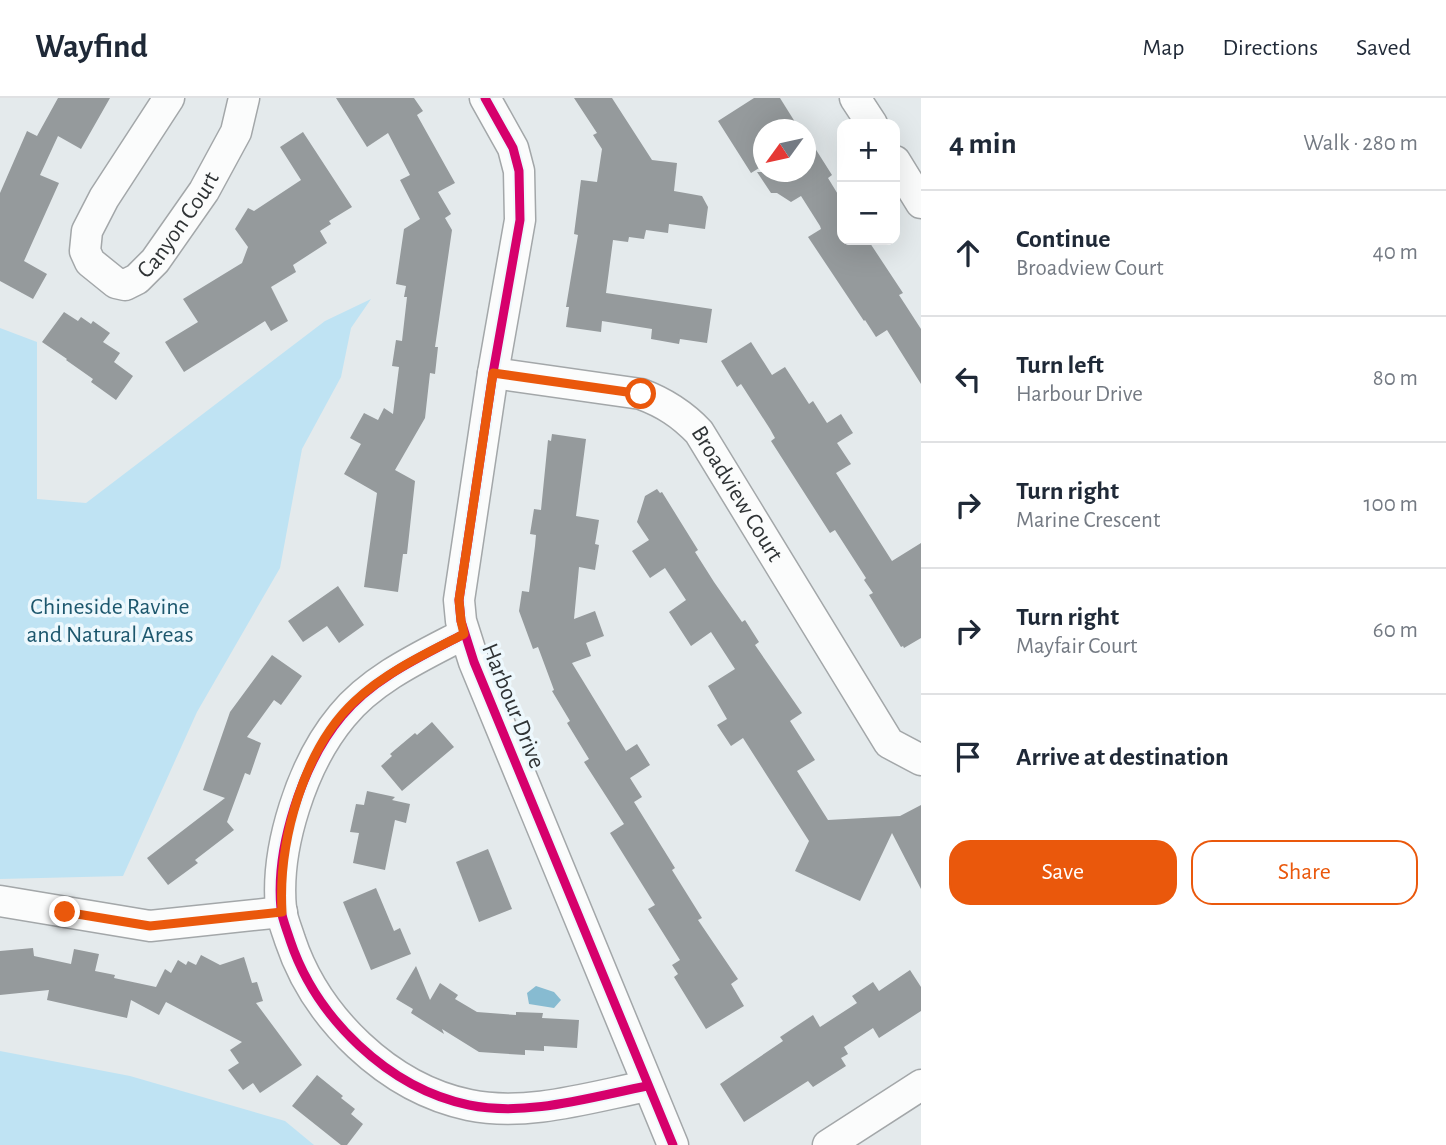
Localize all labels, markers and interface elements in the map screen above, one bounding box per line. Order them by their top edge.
text: Wayfind [35,31,148,64]
text: Map [1142,36,1184,60]
text: Directions [1222,36,1318,60]
text: Saved [1356,36,1411,60]
north arrow [753,119,816,182]
map controls [837,119,900,245]
button: + [837,119,900,182]
text: 4 min [949,129,1017,159]
text: Walk · 280 m [1303,132,1418,155]
street label: Canyon Court [133,168,224,283]
button: − [837,182,900,245]
text: Continue [1016,226,1111,252]
icon: ahead [949,234,987,272]
text: 40 m [1373,241,1418,264]
text: Broadview Court [1016,257,1164,280]
text: Turn left [1016,352,1104,378]
icon: left [949,360,987,398]
text: 80 m [1373,367,1418,390]
route start [625,378,656,409]
text: Harbour Drive [1016,383,1143,406]
street label: Broadview Court [686,422,787,566]
text: Turn right [1016,478,1119,504]
icon: right [949,486,987,524]
text: 100 m [1364,493,1418,516]
text: Marine Crescent [1016,509,1160,532]
park label: Chineside Ravine and Natural Areas [26,595,194,647]
text: Turn right [1016,604,1119,630]
icon: right [949,612,987,650]
text: 60 m [1373,619,1418,642]
text: Mayfair Court [1016,635,1137,658]
street label: Harbour Drive [477,640,549,772]
icon: arrive [949,738,987,776]
text: Arrive at destination [1016,744,1229,770]
button: Save [949,840,1177,905]
button: Share [1191,840,1418,905]
route end [49,896,80,927]

